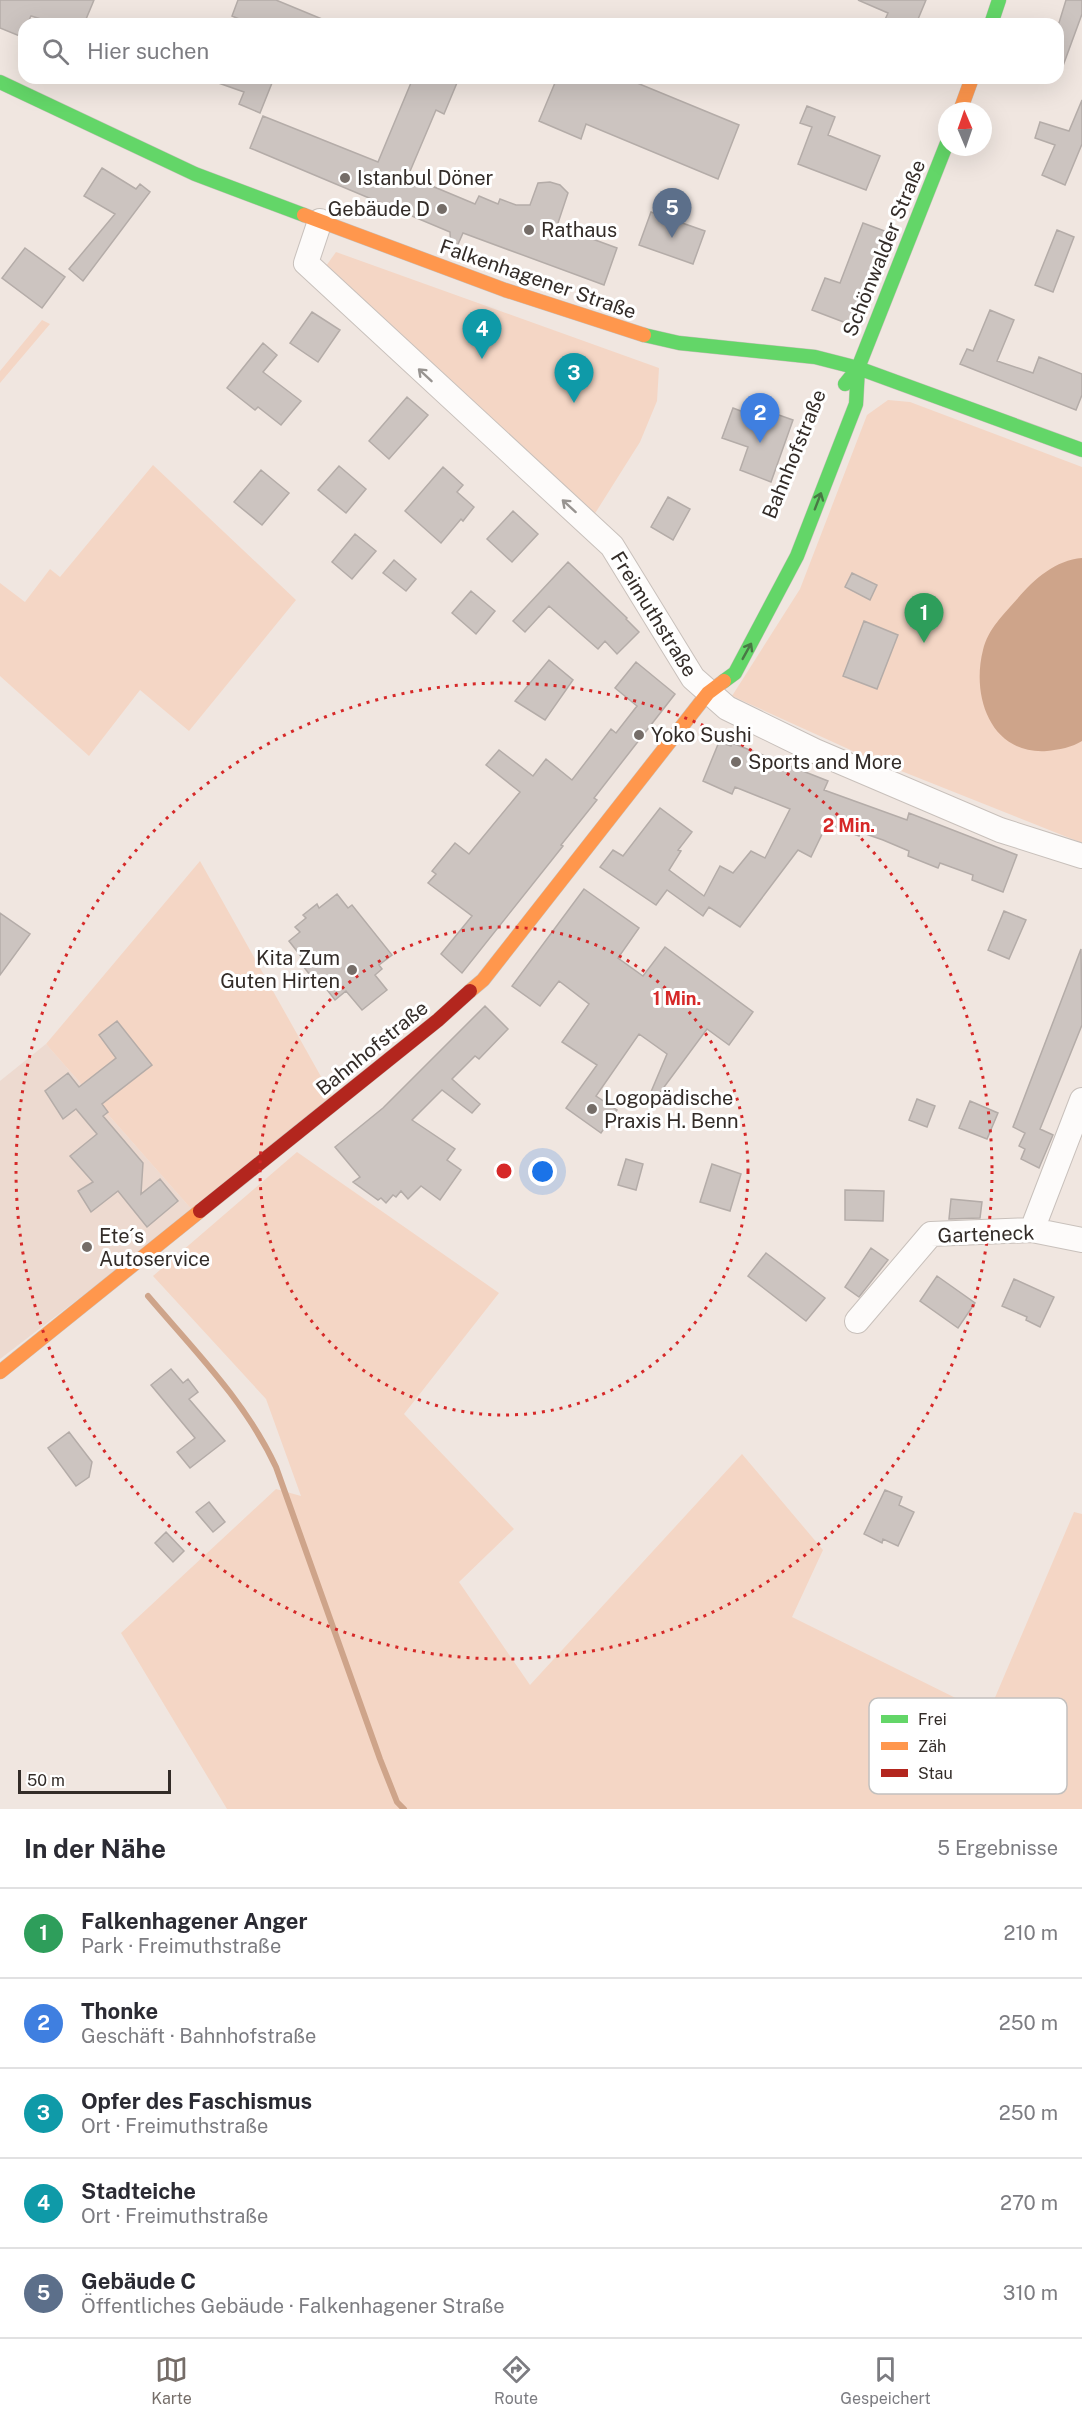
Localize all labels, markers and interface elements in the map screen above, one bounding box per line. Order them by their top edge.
search box [18,18,1064,84]
icon: search [39,35,72,68]
text: Hier suchen [87,38,209,64]
north arrow [938,102,992,156]
street label: Schönwalder Straße [838,156,930,340]
place label: Istanbul Döner [357,166,493,190]
marker: Istanbul Döner [338,171,352,185]
pin: 5 [652,188,692,238]
place label: Gebäude D [328,197,430,221]
marker: Gebäude D [435,202,449,216]
place label: Rathaus [541,218,617,242]
marker: Rathaus [522,223,536,237]
street label: Falkenhagener Straße [437,234,639,324]
pin: 4 [462,310,502,359]
pin: 3 [554,354,594,403]
one-way arrow [418,367,433,382]
street label: Bahnhofstraße [757,386,831,522]
pin: 2 [740,394,780,443]
one-way arrow [813,492,824,511]
one-way arrow [562,499,577,513]
street label: Freimuthstraße [606,547,702,681]
pin: 1 [904,594,944,643]
one-way arrow [742,643,753,661]
place label: Yoko Sushi [651,723,752,747]
marker: Yoko Sushi [632,728,646,742]
place label: Sports and More [748,750,902,774]
marker: Sports and More [729,755,743,769]
text: 2 Min. [823,815,875,836]
place label: Kita Zum Guten Hirten [220,946,340,993]
marker: Kita Zum Guten Hirten [345,963,359,977]
text: 1 Min. [653,988,701,1009]
street label: Bahnhofstraße [311,996,433,1100]
place label: Logopädische Praxis H. Benn [604,1086,739,1133]
marker: Logopädische Praxis H. Benn [585,1102,599,1116]
your location [528,1157,557,1186]
centre of rings [494,1161,514,1181]
street label: Garteneck [937,1220,1035,1248]
place label: Ete´s Autoservice [99,1224,210,1271]
marker: Ete´s Autoservice [80,1240,94,1254]
legend [869,1698,1067,1794]
text: Frei [918,1710,947,1729]
text: Zäh [918,1737,946,1756]
text: Stau [918,1764,953,1783]
scale bar [18,1767,171,1794]
text: 50 m [27,1771,65,1790]
text: In der Nähe [24,1833,166,1864]
text: 5 Ergebnisse [937,1836,1058,1860]
text: Falkenhagener Anger [81,1908,307,1934]
text: 1 [39,1921,48,1945]
text: 210 m [1004,1921,1058,1945]
text: Park · Freimuthstraße [81,1934,281,1958]
text: Thonke [81,1998,158,2024]
text: 2 [37,2011,50,2035]
text: 250 m [999,2011,1058,2035]
text: Geschäft · Bahnhofstraße [81,2024,316,2048]
text: Opfer des Faschismus [81,2088,312,2114]
text: 3 [37,2101,50,2125]
text: 250 m [999,2101,1058,2125]
text: Ort · Freimuthstraße [81,2114,268,2138]
text: Stadteiche [81,2178,196,2204]
text: 4 [37,2191,50,2215]
text: 270 m [1000,2191,1058,2215]
text: Ort · Freimuthstraße [81,2204,268,2228]
text: Gebäude C [81,2268,196,2294]
text: 5 [37,2281,50,2305]
text: 310 m [1003,2281,1058,2305]
text: Öffentliches Gebäude · Falkenhagener Straße [81,2294,505,2318]
tab: Karte [151,2353,192,2408]
tab: Route [494,2353,538,2408]
tab: Gespeichert [840,2353,931,2408]

